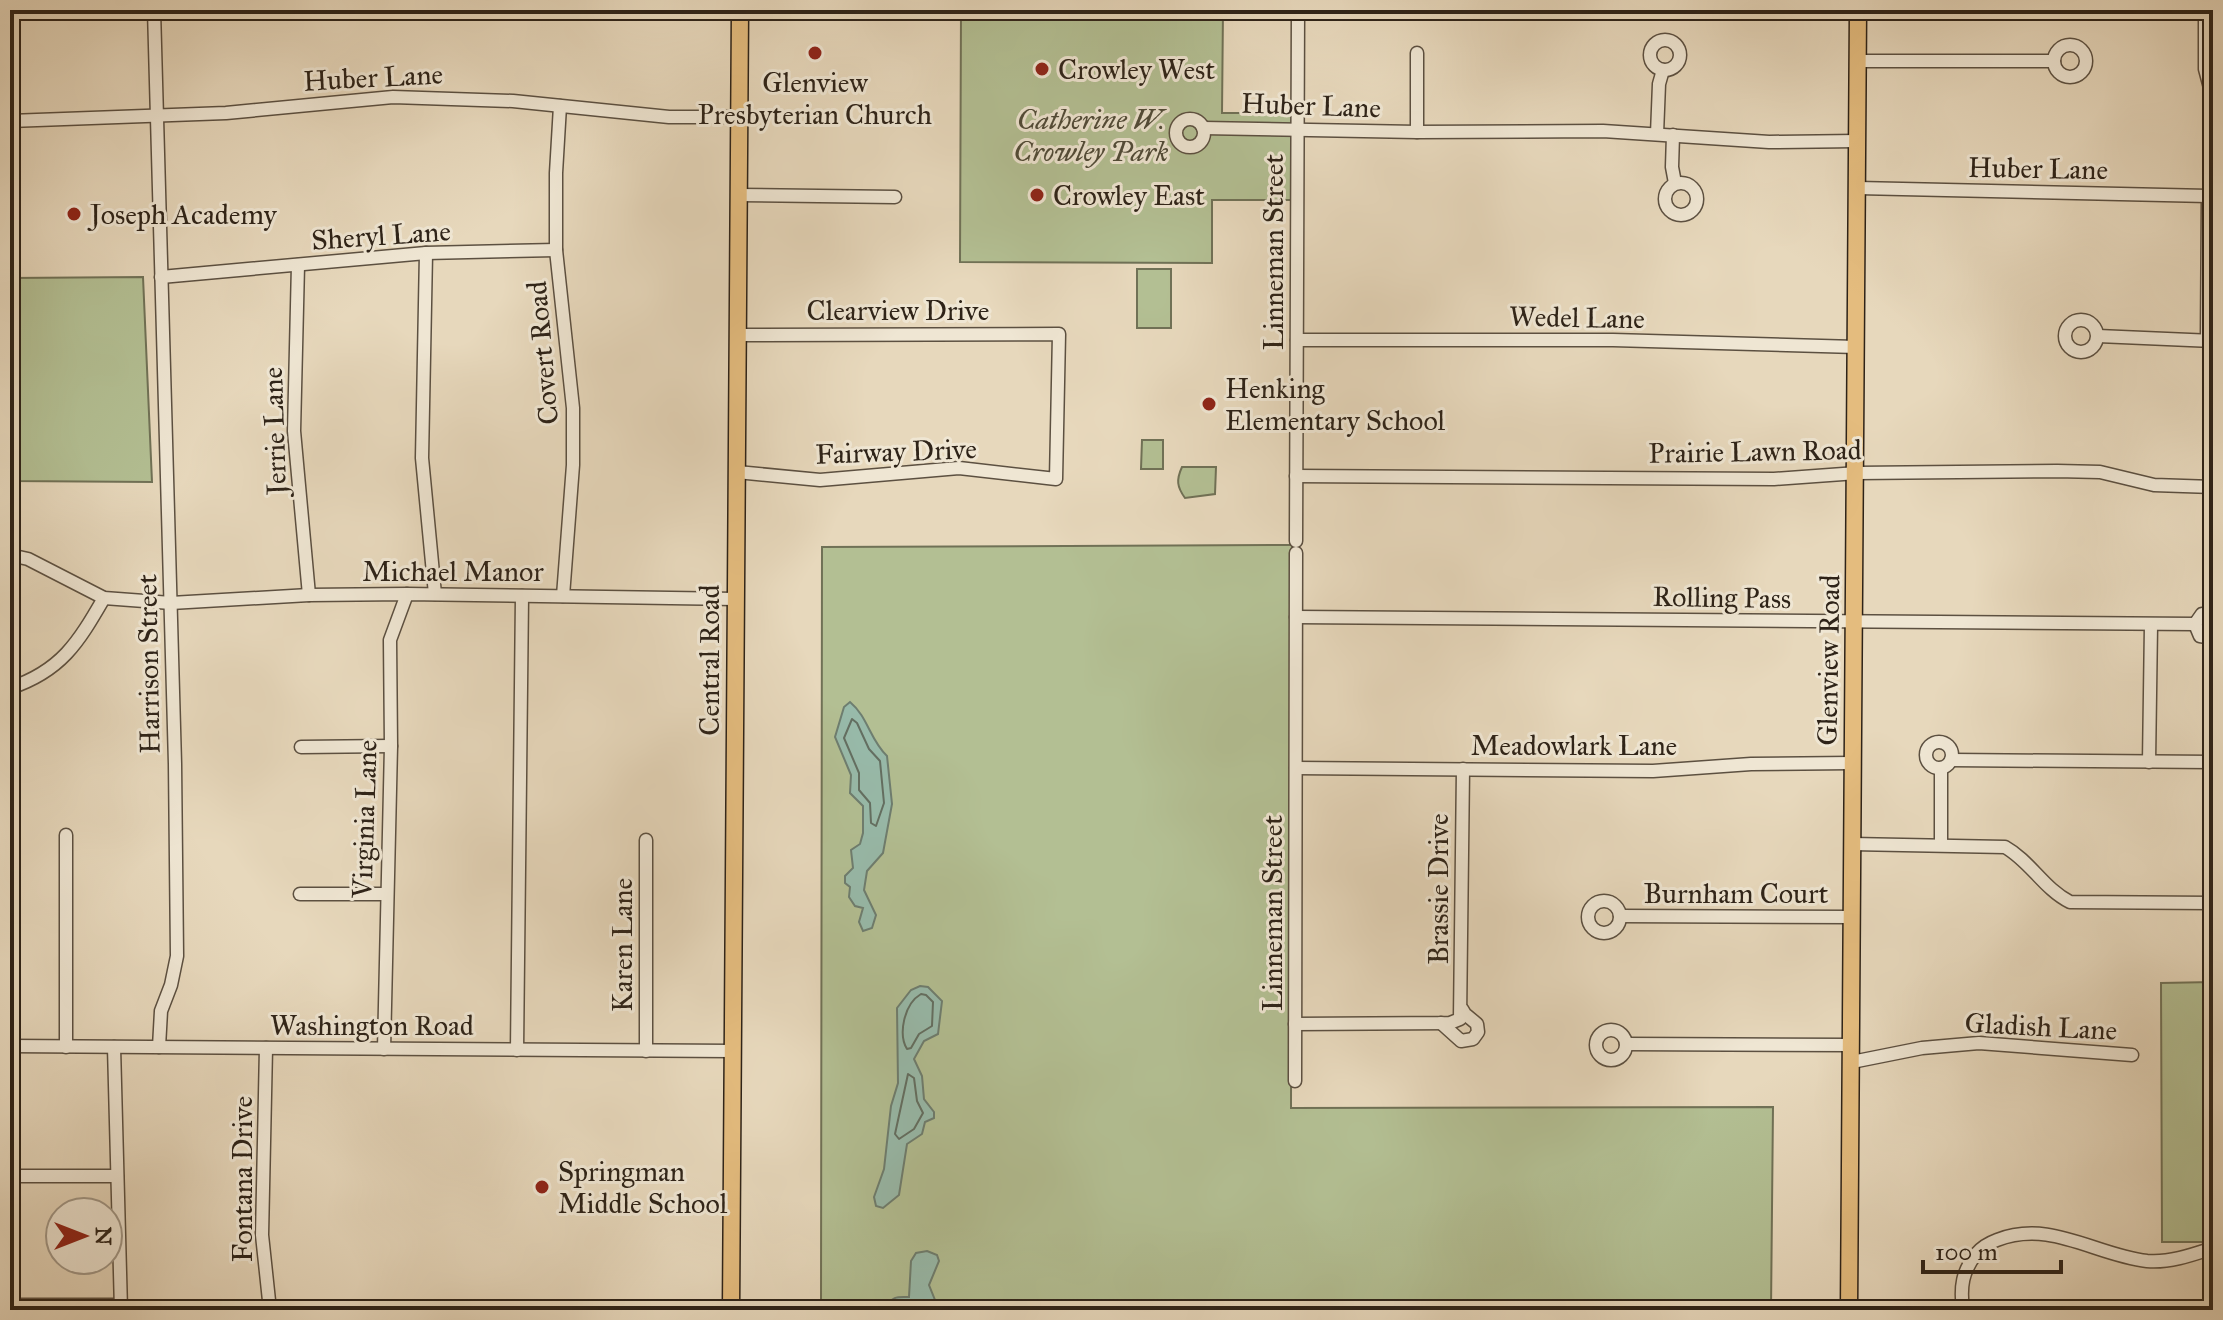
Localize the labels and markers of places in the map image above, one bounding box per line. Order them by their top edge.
marker: Glenview Presbyterian Church [806,44,824,62]
place label: Crowley West [1058,52,1215,87]
marker: Crowley West [1033,60,1051,78]
place label: Glenview Presbyterian Church [698,65,933,132]
place label: Crowley East [1053,178,1205,213]
marker: Crowley East [1028,186,1046,204]
place label: Joseph Academy [87,197,277,232]
marker: Joseph Academy [65,205,83,223]
place label: Henking Elementary School [1225,371,1446,438]
marker: Henking Elementary School [1200,395,1218,413]
place label: Springman Middle School [558,1154,728,1221]
marker: Springman Middle School [533,1178,551,1196]

